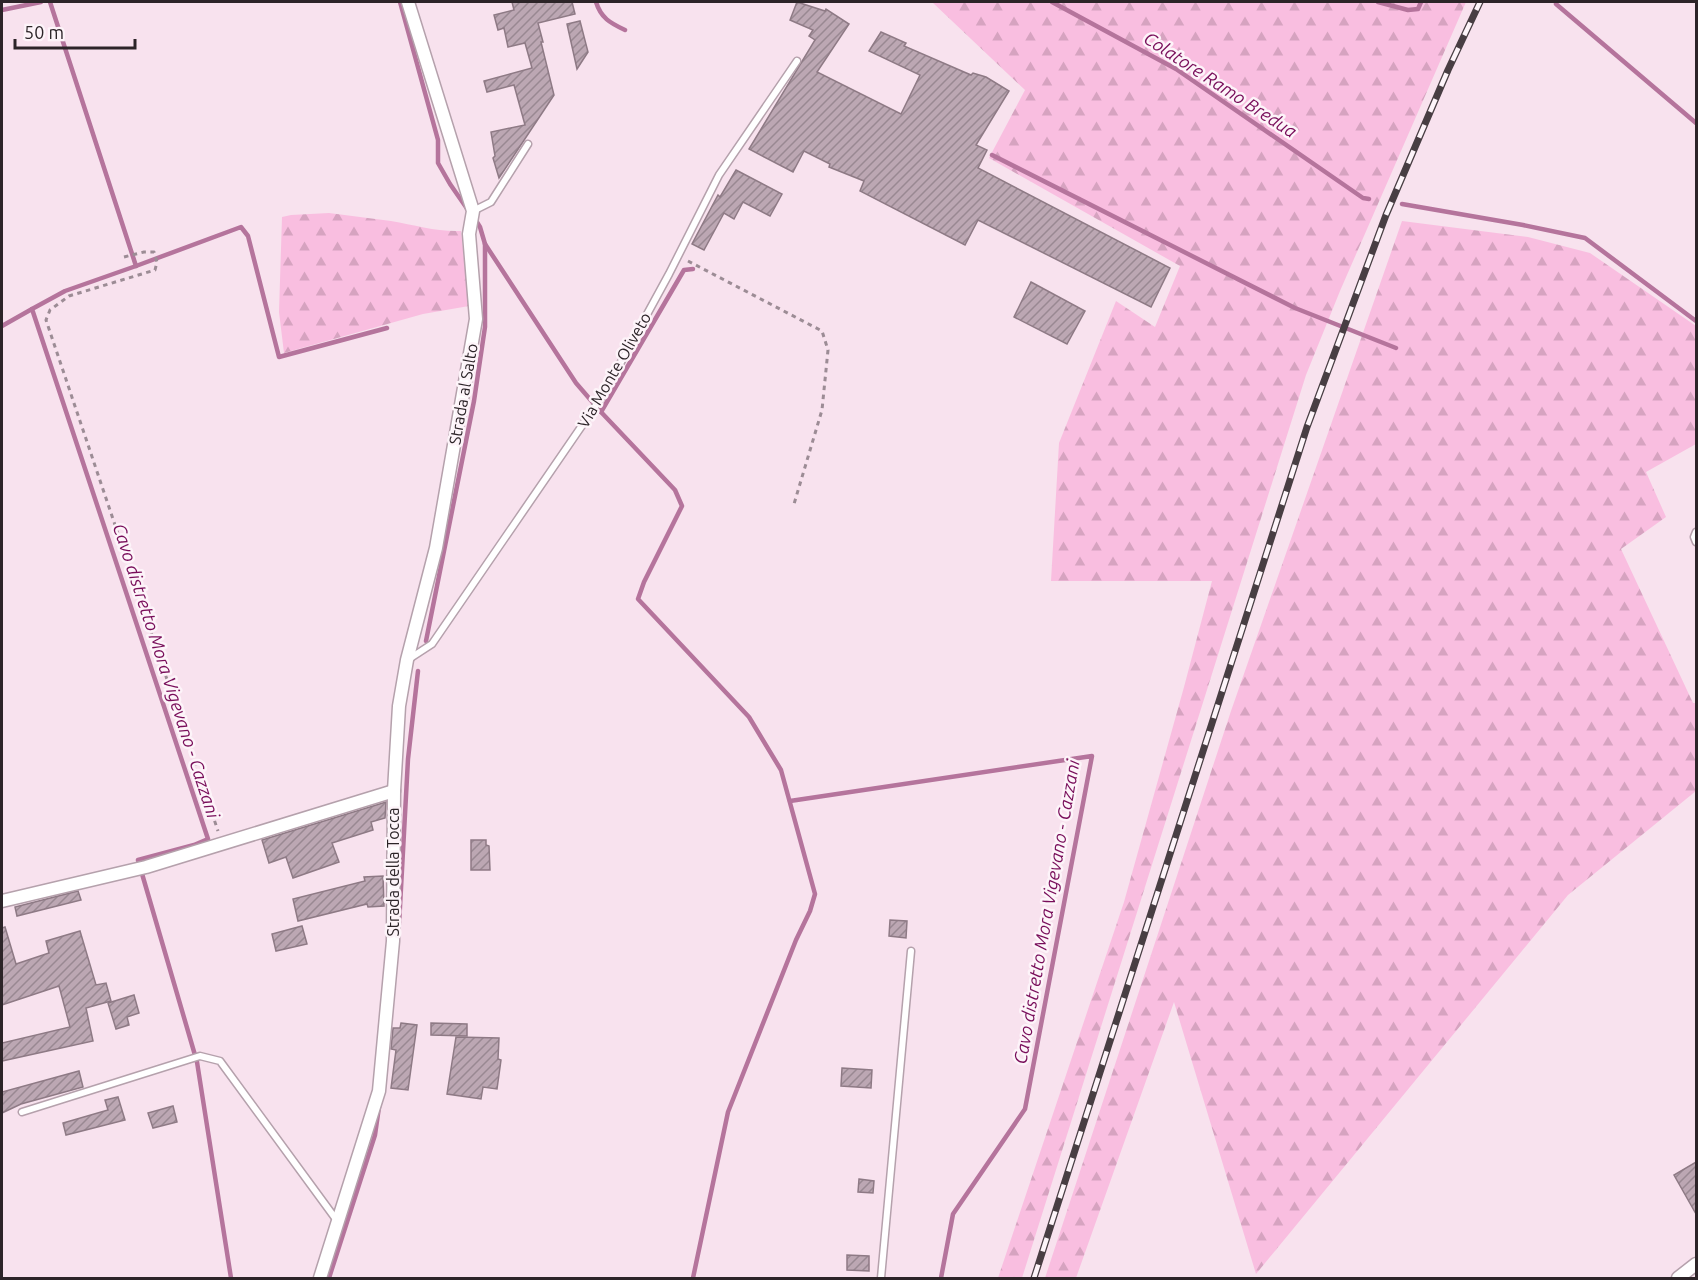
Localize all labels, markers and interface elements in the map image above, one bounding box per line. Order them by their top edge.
scale bar [15,12,135,50]
text: 50 m [24,22,64,42]
water label: Colatore Ramo Bredua [1141,27,1301,141]
street label: Via Monte Oliveto [574,309,654,431]
street label: Strada al Salto [445,342,481,446]
water label: Cavo distretto Mora Vigevano - Cazzani [110,521,224,821]
water label: Cavo distretto Mora Vigevano - Cazzani [1009,758,1083,1066]
street label: Strada della Tocca [384,807,402,937]

